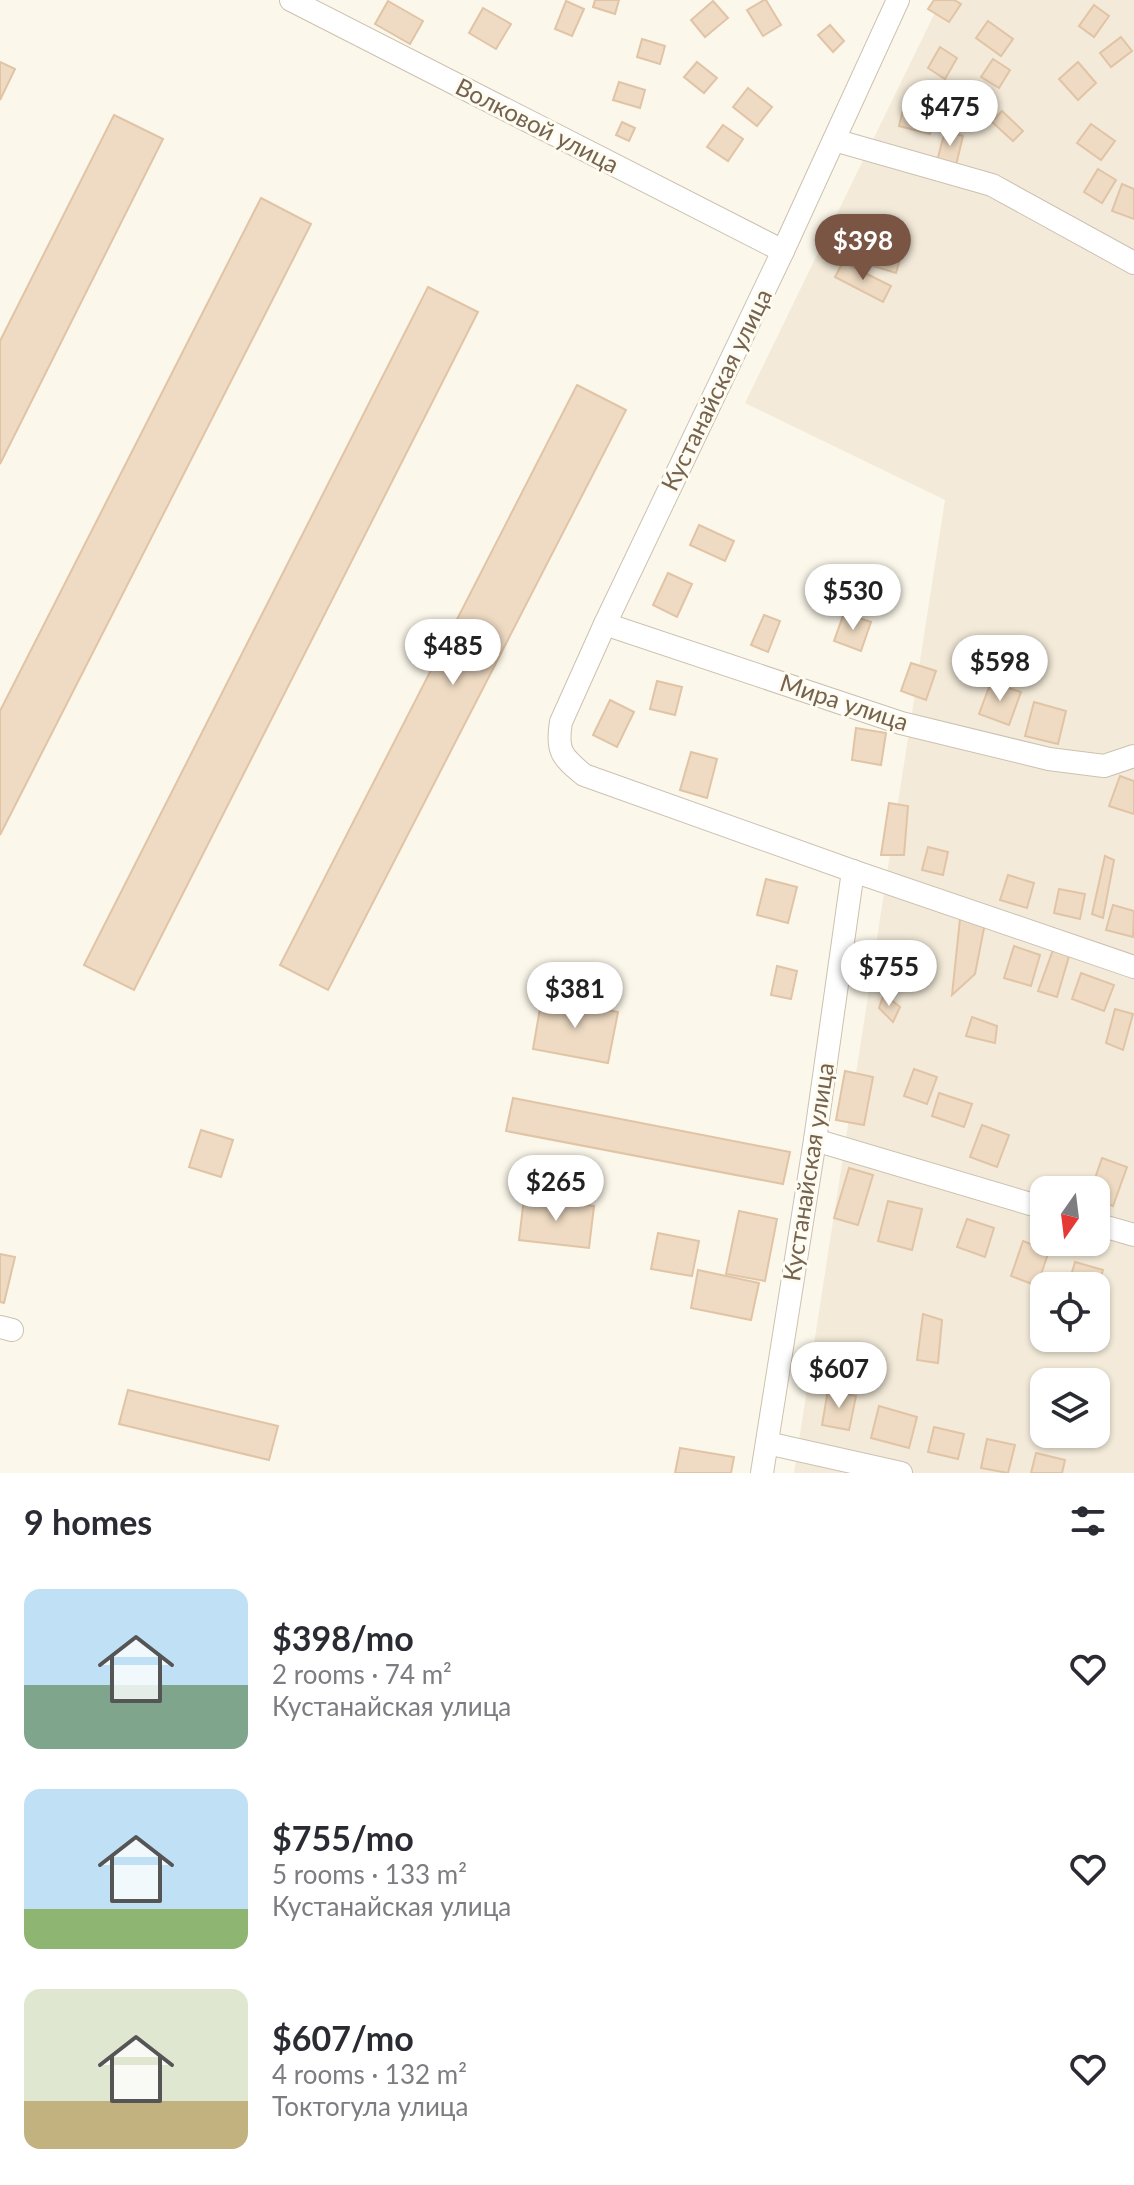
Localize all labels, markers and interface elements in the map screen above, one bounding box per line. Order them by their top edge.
street label: Волковой улица [451,71,624,178]
pin: $475 [903,80,997,148]
text: $475 [920,90,980,122]
pin: $398 [816,214,910,282]
text: $398 [833,224,893,256]
street label: Кустанайская улица [654,284,777,495]
pin: $530 [806,564,900,632]
text: $530 [823,574,883,606]
pin: $485 [406,619,500,687]
text: $485 [423,629,483,661]
pin: $598 [953,635,1047,703]
text: $598 [970,645,1030,677]
street label: Мира улица [777,667,912,736]
pin: $755 [842,940,936,1008]
text: $755 [859,950,919,982]
pin: $381 [528,962,622,1030]
text: $381 [545,972,605,1004]
street label: Кустанайская улица [776,1060,839,1283]
pin: $265 [509,1155,603,1223]
text: $265 [526,1165,586,1197]
north arrow [1030,1176,1110,1256]
map controls [1030,1176,1110,1448]
button: locate [1030,1272,1110,1352]
pin: $607 [792,1342,886,1410]
text: $607 [809,1352,869,1384]
button: layers [1030,1368,1110,1448]
icon: filters [1066,1499,1110,1543]
text: 9 homes [24,1501,152,1542]
text: $398/mo [272,1617,414,1658]
icon: home [88,1621,184,1717]
icon: heart [1066,1647,1110,1691]
text: 2 rooms · 74 m² [272,1658,452,1690]
text: Кустанайская улица [272,1690,511,1722]
text: $755/mo [272,1817,414,1858]
icon: home [88,1821,184,1917]
icon: heart [1066,1847,1110,1891]
text: 5 rooms · 133 m² [272,1858,467,1890]
text: Кустанайская улица [272,1890,511,1922]
text: $607/mo [272,2017,414,2058]
icon: home [88,2021,184,2117]
icon: heart [1066,2047,1110,2091]
text: 4 rooms · 132 m² [272,2058,467,2090]
text: Токтогула улица [272,2090,468,2122]

